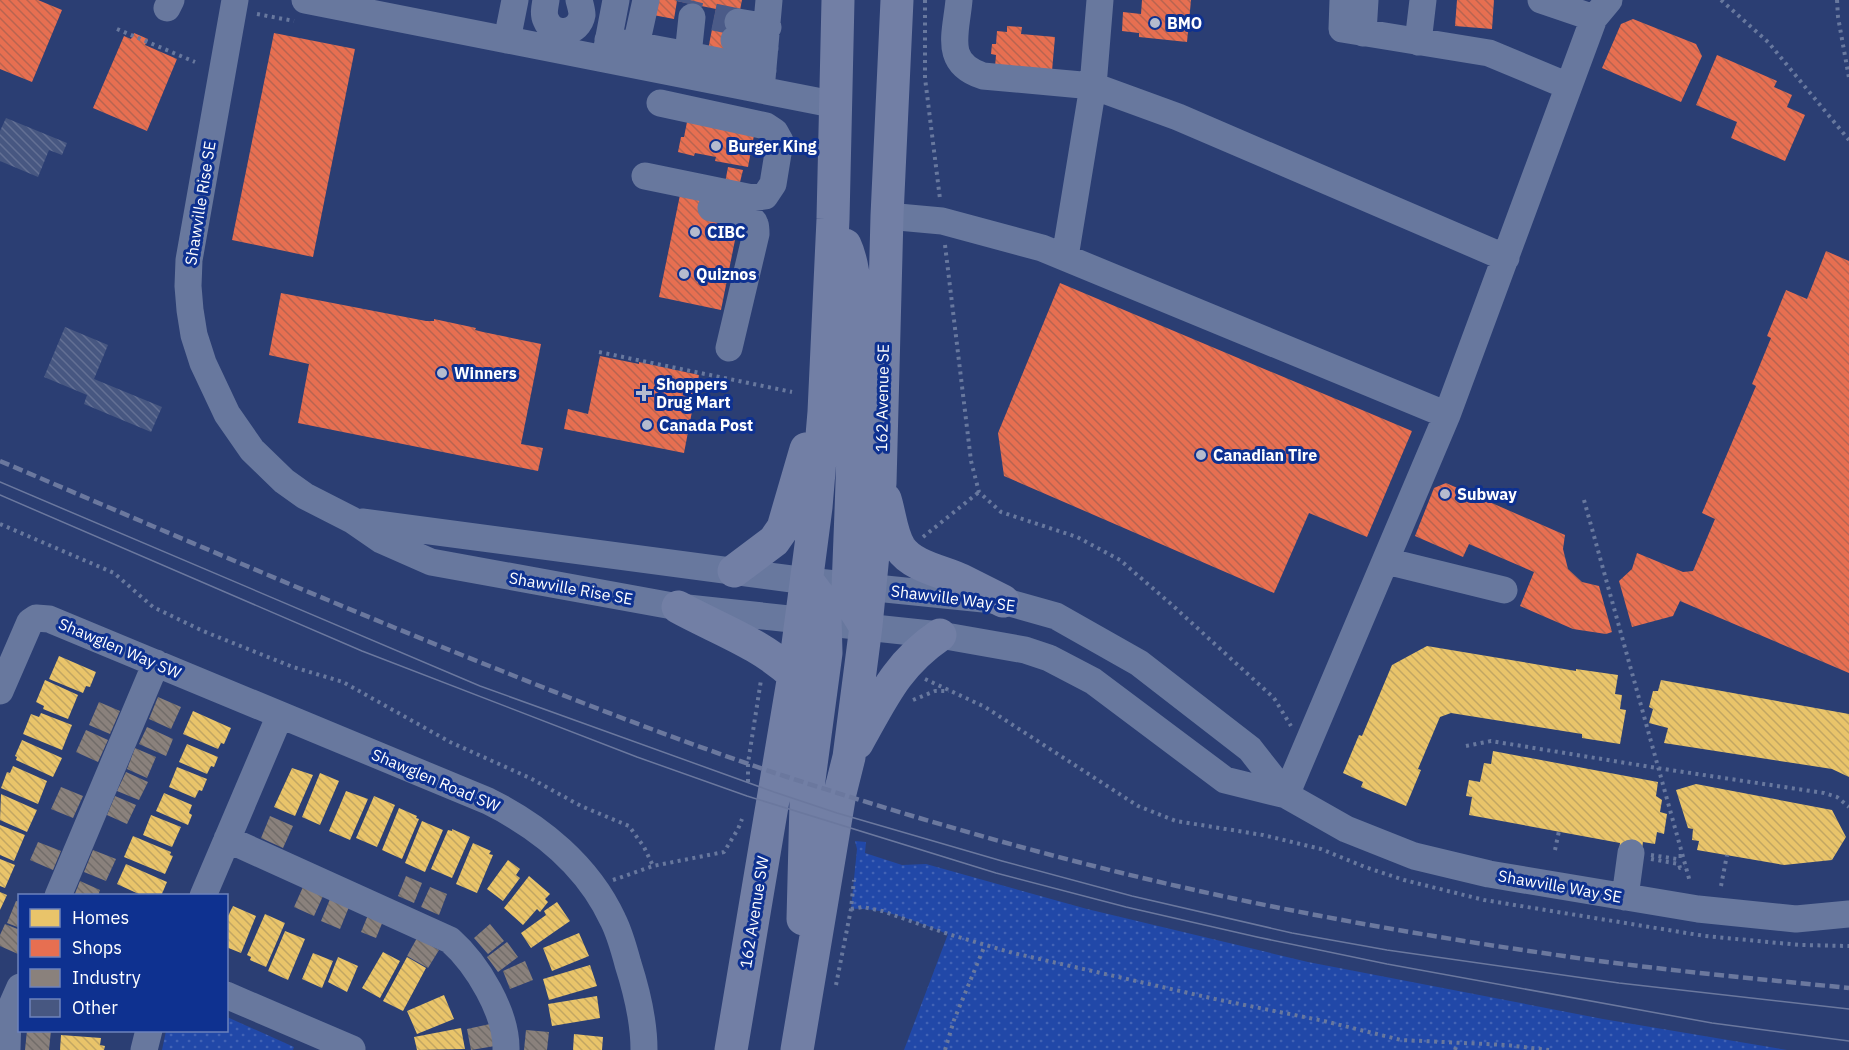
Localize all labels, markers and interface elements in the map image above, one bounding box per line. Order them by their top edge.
place label: BMO [1167,13,1202,33]
marker: BMO [1148,16,1162,30]
place label: Burger King [728,136,817,156]
street label: Shawville Rise SE [180,139,220,267]
marker: Burger King [709,139,723,153]
place label: CIBC [707,222,745,242]
marker: CIBC [688,225,702,239]
place label: Quiznos [696,264,756,284]
marker: Quiznos [677,267,691,281]
street label: 162 Avenue SE [871,344,893,452]
place label: Winners [454,363,517,383]
marker: Winners [435,366,449,380]
place label: Shoppers Drug Mart [656,374,731,412]
marker: Shoppers Drug Mart [637,386,651,400]
place label: Canada Post [659,415,753,435]
marker: Canada Post [640,418,654,432]
place label: Canadian Tire [1213,445,1317,465]
marker: Canadian Tire [1194,448,1208,462]
place label: Subway [1457,484,1517,504]
marker: Subway [1438,487,1452,501]
street label: Shawville Rise SE [507,567,635,609]
street label: Shawville Way SE [890,580,1016,616]
street label: Shawglen Way SW [56,613,184,683]
street label: Shawglen Road SW [369,744,503,816]
street label: 162 Avenue SW [735,854,773,970]
street label: Shawville Way SE [1497,865,1623,907]
legend [18,894,228,1032]
text: Homes [72,906,129,929]
text: Shops [72,936,122,959]
text: Industry [72,966,141,989]
text: Other [72,996,118,1019]

